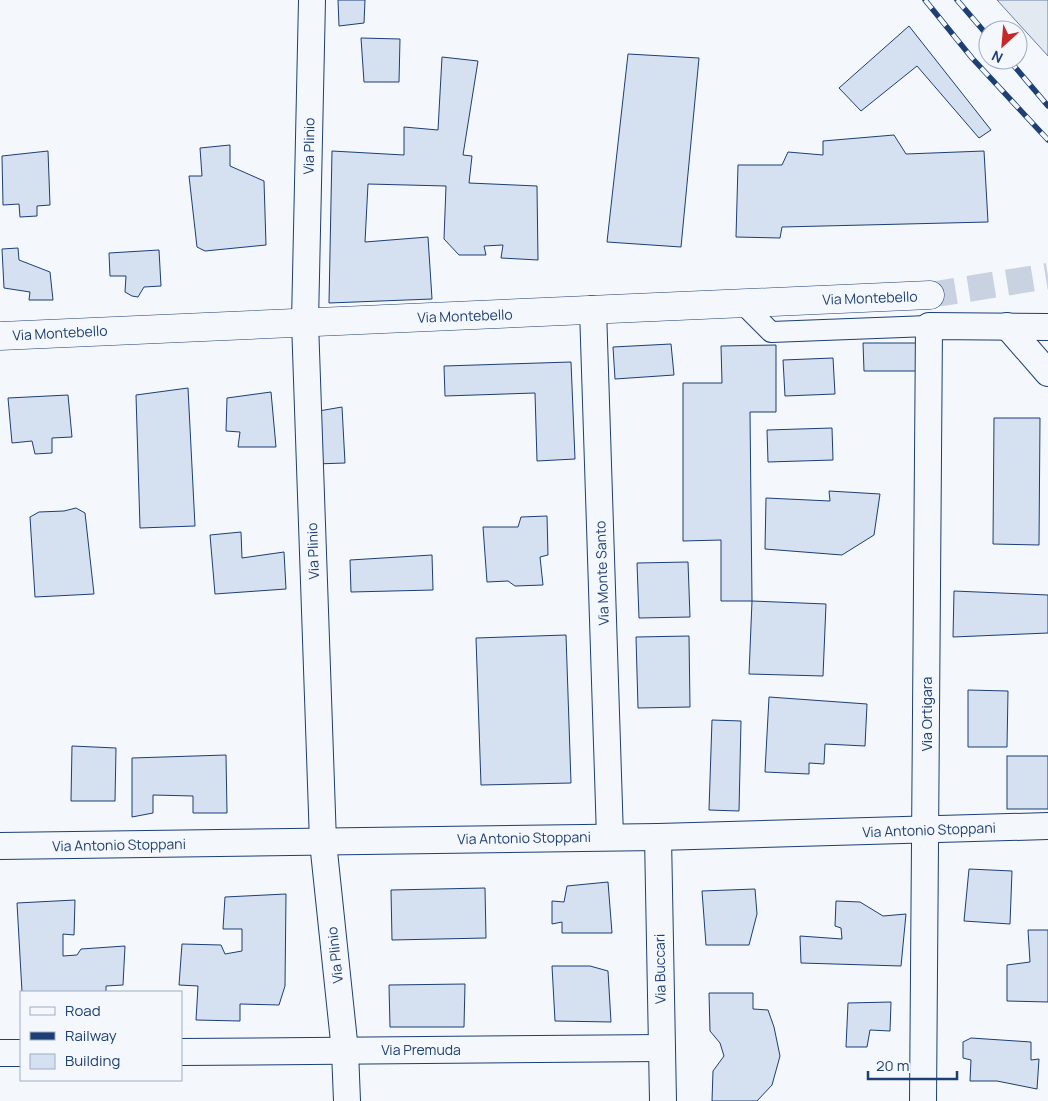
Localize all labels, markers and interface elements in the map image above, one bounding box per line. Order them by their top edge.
north arrow [978,20,1028,70]
text: N [988,46,1006,68]
street label: Via Plinio [299,117,318,175]
street label: Via Montebello [822,286,918,309]
street label: Via Montebello [417,304,513,327]
street label: Via Montebello [12,321,108,344]
street label: Via Monte Santo [590,520,613,626]
street label: Via Plinio [302,522,323,580]
street label: Via Ortigara [917,677,936,751]
street label: Via Antonio Stoppani [862,818,996,841]
street label: Via Antonio Stoppani [457,827,591,848]
street label: Via Antonio Stoppani [52,834,186,855]
street label: Via Plinio [322,926,347,984]
street label: Via Buccari [649,934,670,1004]
legend [20,991,182,1081]
text: Road [65,1000,101,1021]
text: Railway [65,1025,117,1046]
street label: Via Premuda [381,1040,461,1059]
scale bar [868,1048,957,1080]
text: Building [65,1050,120,1071]
text: 20 m [876,1055,909,1076]

